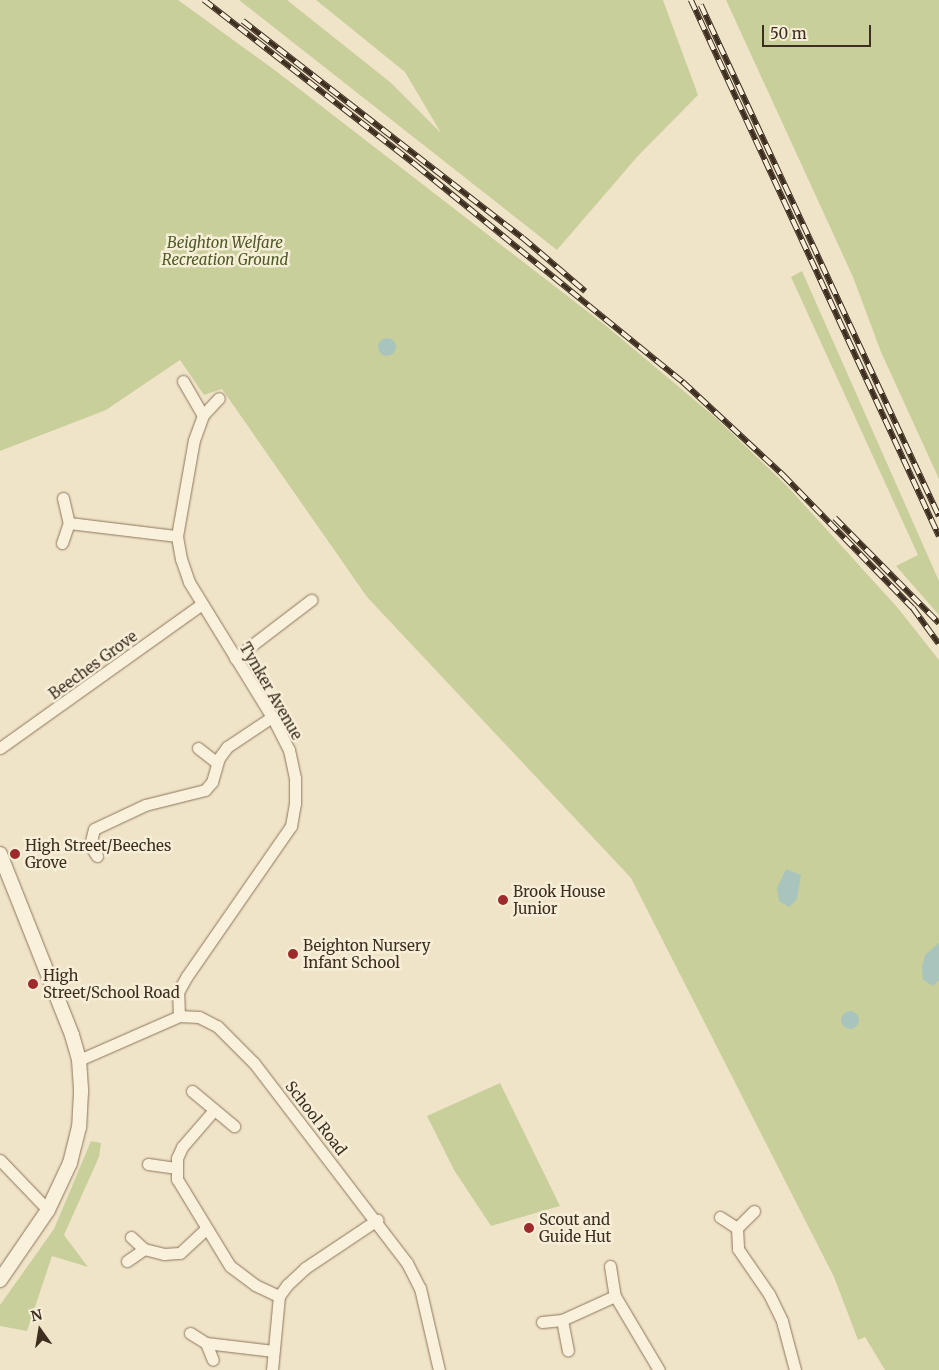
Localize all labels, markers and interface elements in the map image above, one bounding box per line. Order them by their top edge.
scale bar [764,15,873,47]
text: 50 m [770,24,807,43]
park label: Beighton Welfare Recreation Ground [162,233,288,268]
street label: Beeches Grove [45,627,141,703]
street label: Tynker Avenue [236,639,306,743]
place label: High Street/Beeches Grove [25,836,171,871]
marker: High Street/Beeches Grove [9,848,21,860]
place label: Brook House Junior [513,882,605,917]
marker: Brook House Junior [497,894,509,906]
place label: Beighton Nursery Infant School [303,936,430,971]
marker: Beighton Nursery Infant School [287,948,299,960]
place label: High Street/School Road [43,966,180,1001]
marker: High Street/School Road [27,978,39,990]
street label: School Road [282,1077,350,1159]
place label: Scout and Guide Hut [539,1210,611,1245]
marker: Scout and Guide Hut [523,1222,535,1234]
north arrow [15,1305,65,1355]
text: N [29,1305,44,1325]

